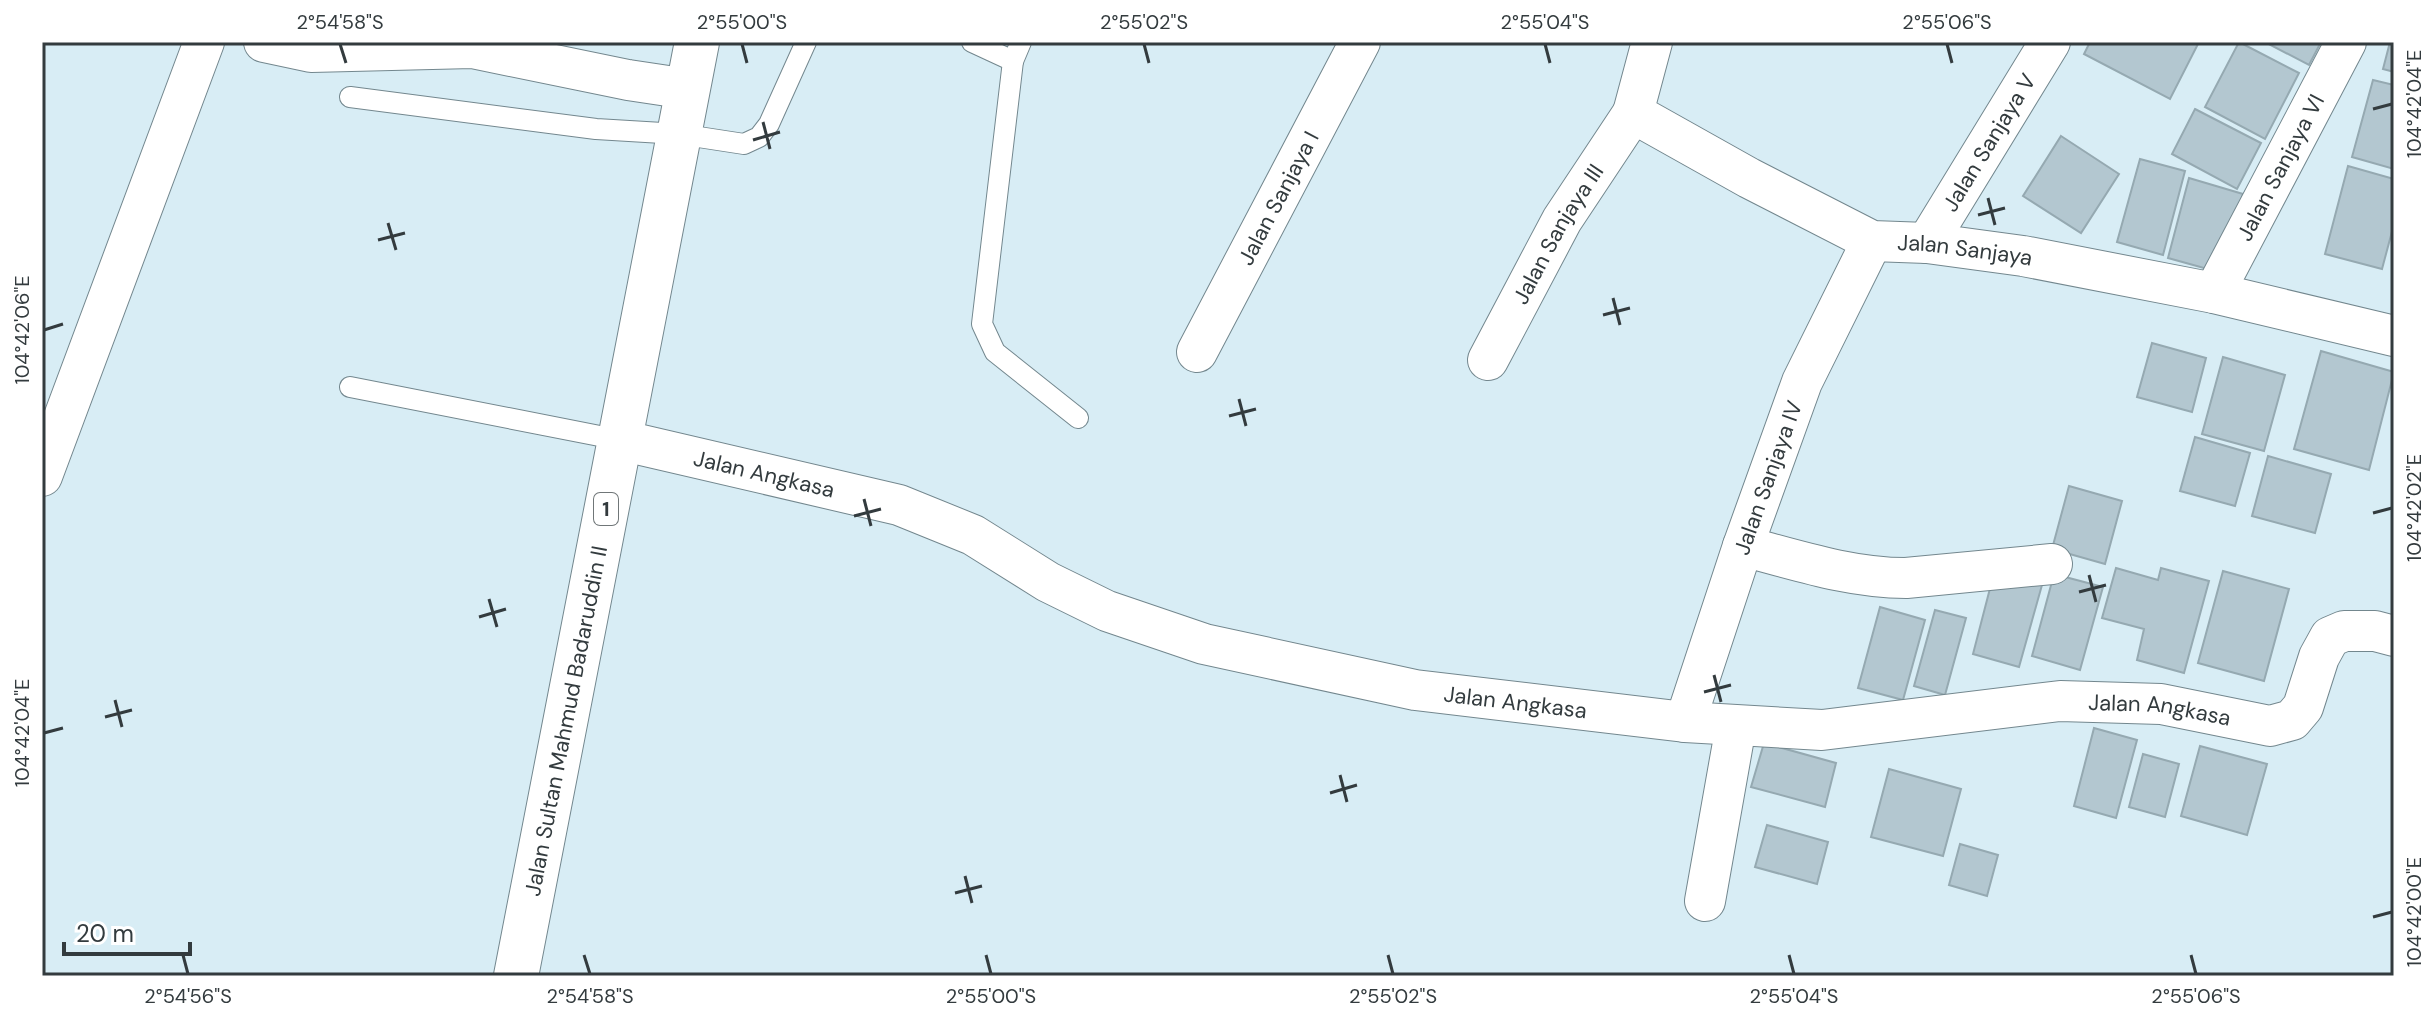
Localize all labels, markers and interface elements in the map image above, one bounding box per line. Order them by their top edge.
text: 2°54'58"S [296,9,384,35]
text: 2°55'00"S [697,9,787,35]
text: 2°55'02"S [1100,9,1188,35]
text: 2°55'04"S [1501,9,1589,35]
text: 2°55'06"S [1902,9,1992,35]
text: 104°42'04"E [2401,50,2427,158]
street label: Jalan Sanjaya V [1936,68,2042,217]
street label: Jalan Sanjaya VI [2230,89,2331,246]
street label: Jalan Sanjaya I [1231,126,1326,270]
street label: Jalan Sanjaya III [1506,159,1610,309]
street label: Jalan Sanjaya [1897,228,2035,273]
text: 104°42'06"E [9,275,35,385]
street label: Jalan Sanjaya IV [1727,396,1809,559]
street label: Jalan Angkasa [691,444,837,505]
text: 104°42'02"E [2401,454,2427,562]
road number: 1 [594,493,618,525]
street label: Jalan Sultan Mahmud Badaruddin II [518,543,614,898]
text: 104°42'04"E [9,679,35,787]
street label: Jalan Angkasa [1442,680,1588,725]
street label: Jalan Angkasa [2088,688,2233,733]
text: 104°42'00"E [2401,857,2427,967]
scale bar [64,906,190,956]
text: 20 m [76,918,134,949]
text: 2°54'56"S [144,983,232,1009]
text: 2°54'58"S [546,983,634,1009]
text: 2°55'00"S [946,983,1036,1009]
text: 2°55'02"S [1349,983,1437,1009]
text: 2°55'04"S [1750,983,1838,1009]
text: 2°55'06"S [2151,983,2241,1009]

